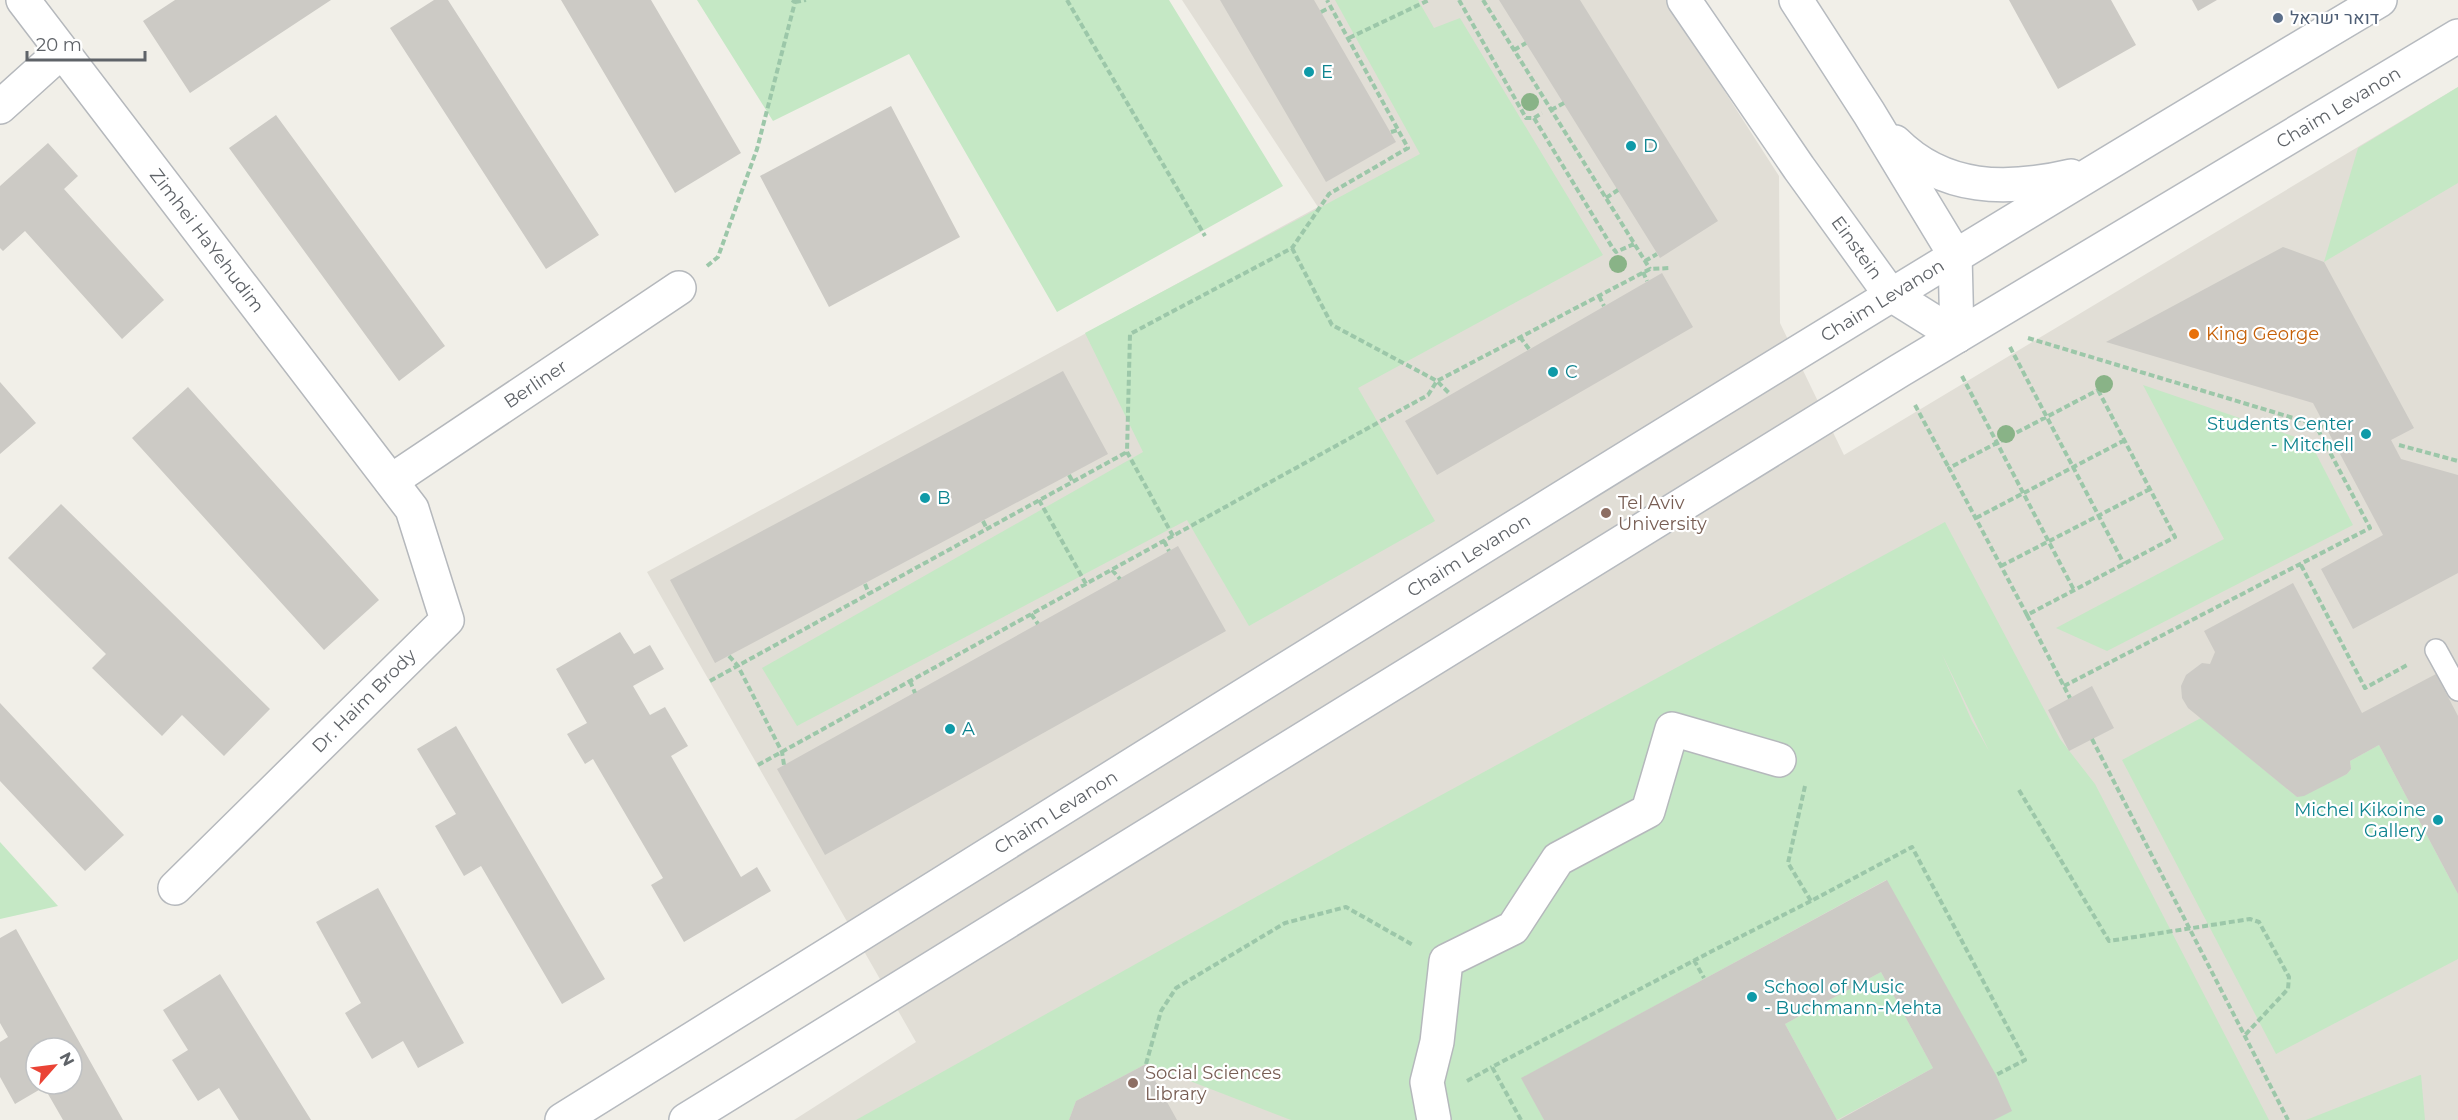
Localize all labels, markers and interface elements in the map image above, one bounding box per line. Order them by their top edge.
place label: דואר ישראל [2290,7,2379,29]
marker: דואר ישראל [2271,11,2285,25]
scale bar [27,24,146,62]
text: 20 m [36,34,82,56]
place label: E [1321,61,1333,83]
street label: Chaim Levanon [2272,62,2405,153]
marker: E [1302,65,1316,79]
place label: D [1643,135,1658,157]
marker: D [1624,139,1638,153]
street label: Zimhei HaYehudim [145,164,269,317]
street label: Einstein [1826,212,1887,284]
street label: Chaim Levanon [1817,254,1948,347]
place label: King George [2206,323,2319,345]
marker: King George [2187,327,2201,341]
street label: Berliner [500,355,571,413]
place label: C [1565,361,1578,383]
marker: C [1546,365,1560,379]
place label: Students Center - Mitchell [2207,413,2354,456]
marker: Students Center - Mitchell [2359,427,2373,441]
place label: B [937,487,951,509]
marker: B [918,491,932,505]
place label: Tel Aviv University [1618,492,1707,535]
marker: Tel Aviv University [1599,506,1613,520]
street label: Chaim Levanon [1403,509,1534,602]
street label: Dr. Haim Brody [307,644,421,758]
place label: A [962,718,975,740]
marker: A [943,722,957,736]
street label: Chaim Levanon [990,766,1122,859]
place label: Michel Kikoine Gallery [2294,799,2426,842]
marker: Michel Kikoine Gallery [2431,813,2445,827]
place label: School of Music - Buchmann-Mehta [1764,976,1942,1019]
marker: School of Music - Buchmann-Mehta [1745,990,1759,1004]
north arrow [24,1036,84,1096]
text: N [55,1049,78,1069]
place label: Social Sciences Library [1145,1062,1281,1105]
marker: Social Sciences Library [1126,1076,1140,1090]

